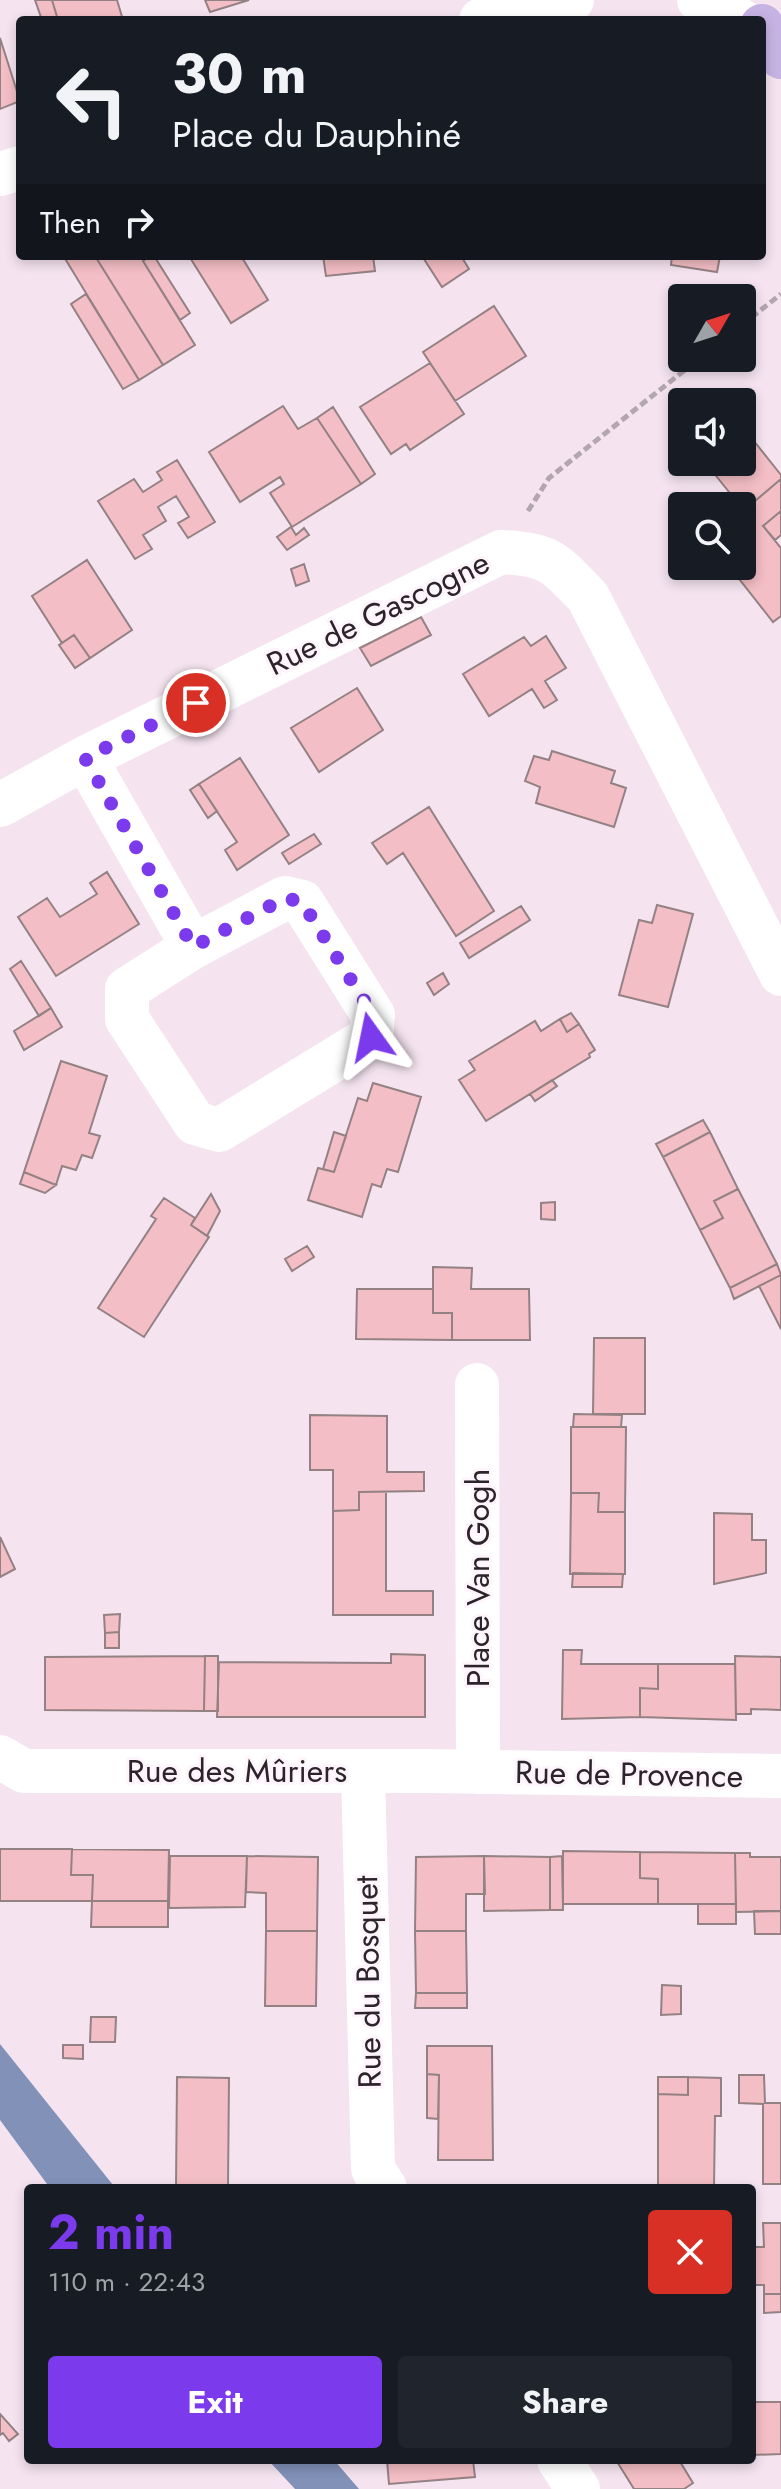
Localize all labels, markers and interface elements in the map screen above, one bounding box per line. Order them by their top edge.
text: 30 m [172,33,307,114]
icon: left [40,48,144,152]
text: Place du Dauphiné [172,108,461,160]
icon: right [117,200,161,244]
text: Then [40,201,101,244]
north arrow [668,284,756,372]
map controls [668,284,756,580]
button: sound [668,388,756,476]
button: search [668,492,756,580]
street label: Rue de Gascogne [259,539,497,687]
pin [162,669,230,737]
icon: arrive [174,681,218,725]
position arrow [329,995,413,1079]
street label: Place Van Gogh [455,1469,501,1687]
street label: Rue des Mûriers [127,1748,347,1794]
street label: Rue de Provence [515,1749,743,1799]
street label: Rue du Bosquet [343,1875,393,2089]
text: 2 min [48,2198,174,2267]
button: close [648,2210,732,2294]
text: 110 m · 22:43 [48,2263,205,2301]
button: Exit [48,2356,382,2448]
button: Share [398,2356,732,2448]

